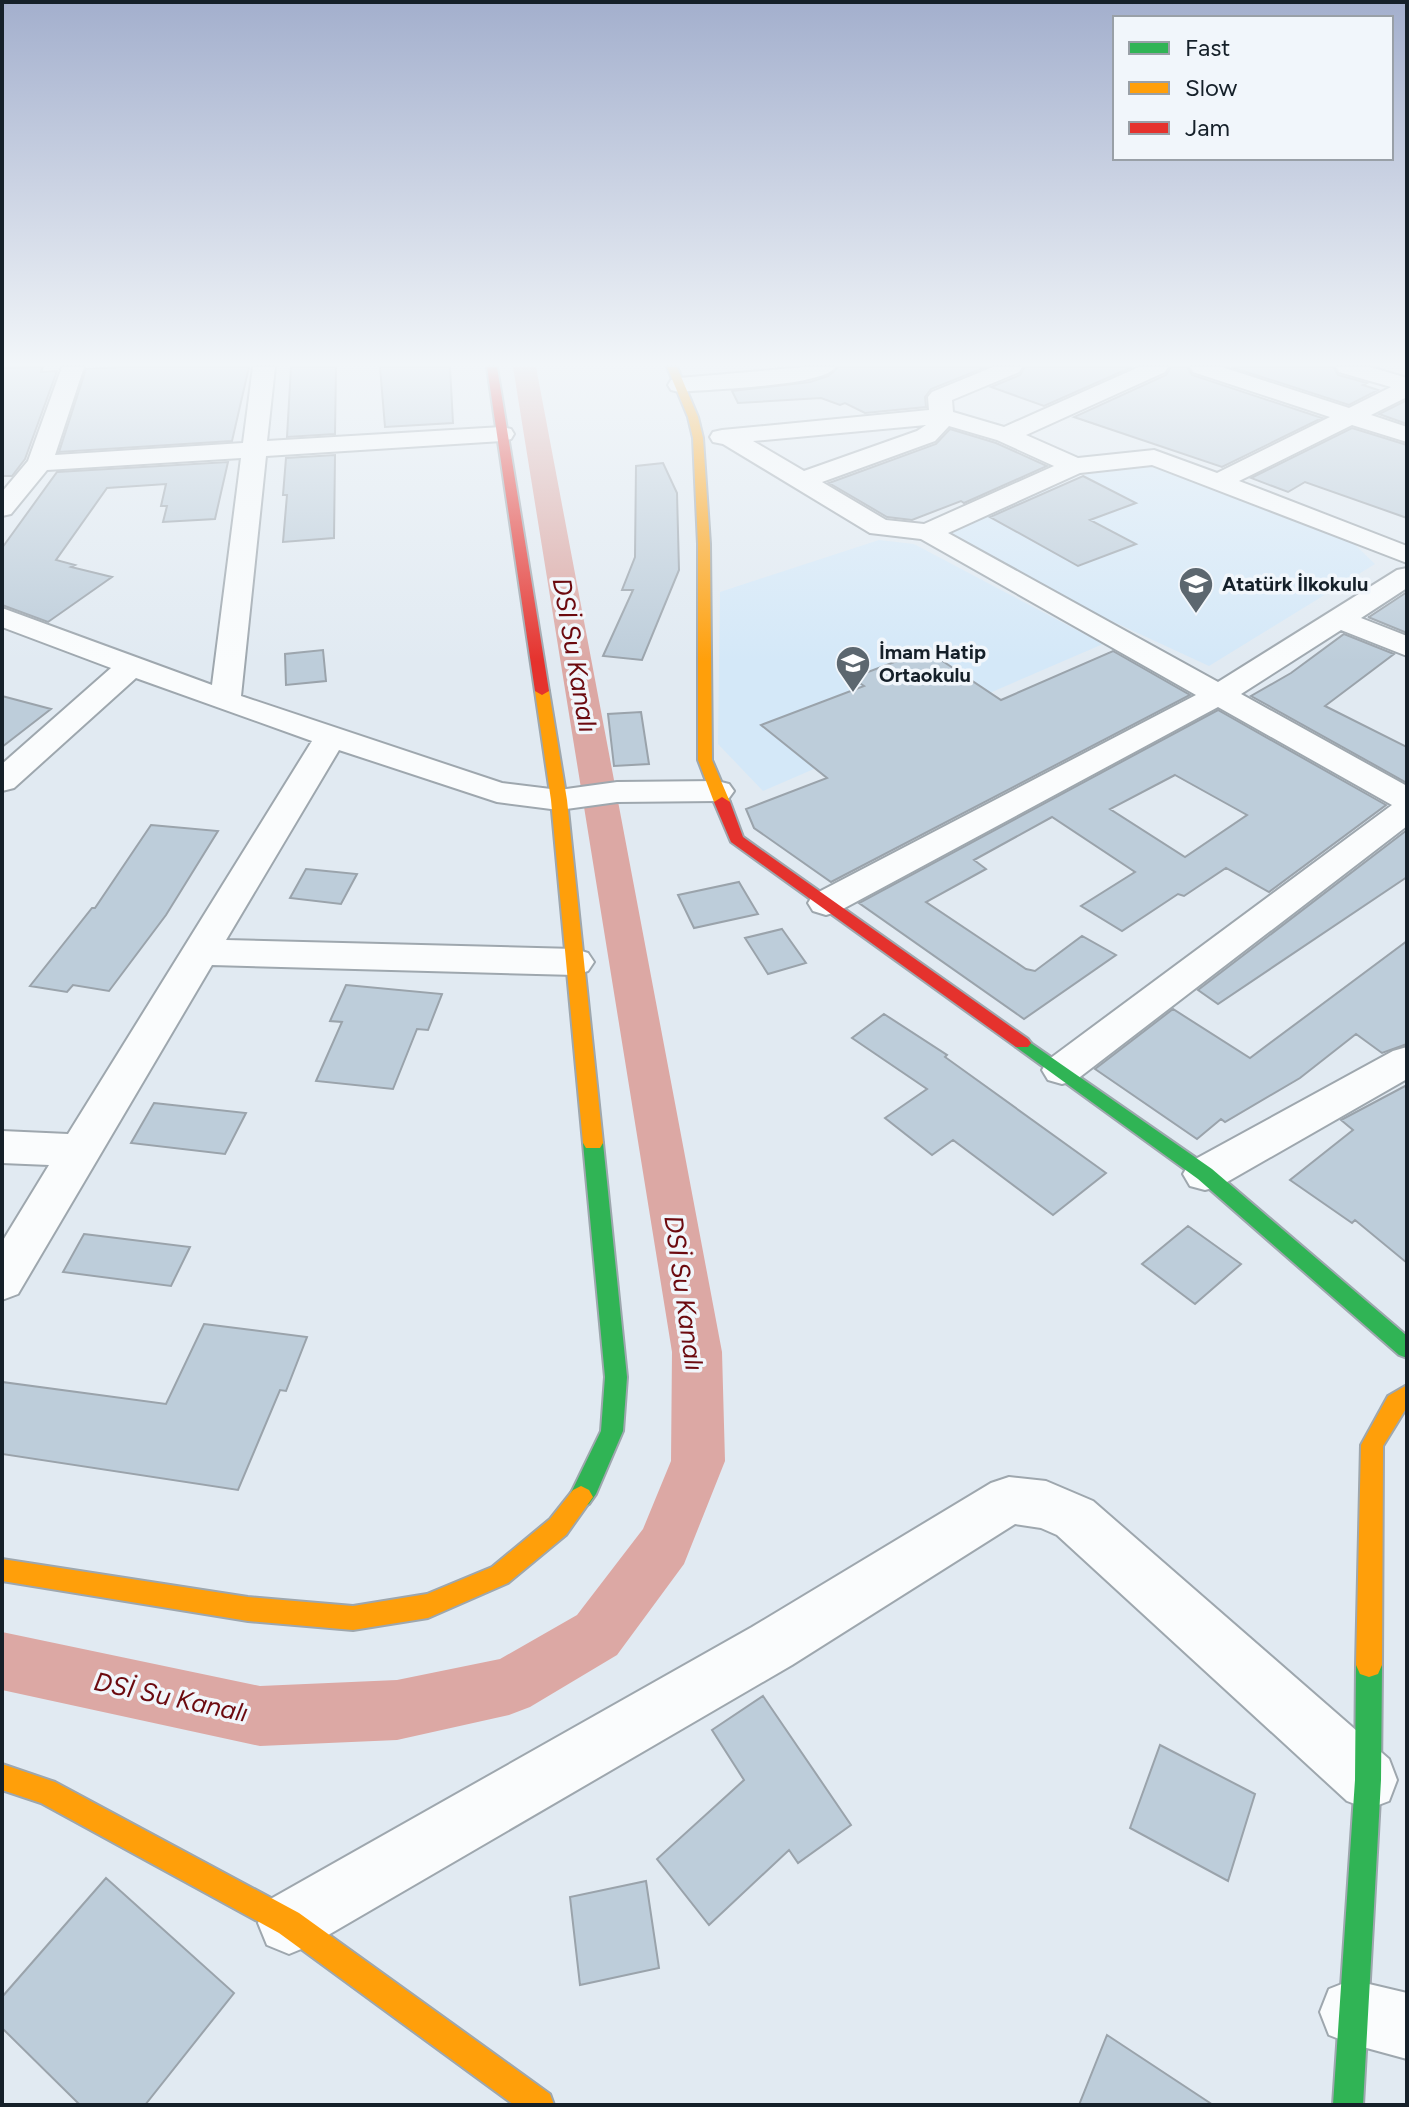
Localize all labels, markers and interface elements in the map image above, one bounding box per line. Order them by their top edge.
legend [1113,16,1393,160]
text: Fast [1185,33,1230,62]
text: Slow [1185,73,1238,102]
text: Jam [1185,113,1230,142]
school or university icon: Atatürk İlkokulu [1177,565,1215,615]
place label: Atatürk İlkokulu [1222,572,1368,596]
water label: DSİ Su Kanalı [546,575,604,735]
place label: İmam Hatip Ortaokulu [879,640,986,687]
school or university icon: İmam Hatip Ortaokulu [834,644,872,694]
water label: DSİ Su Kanalı [657,1213,711,1373]
water label: DSİ Su Kanalı [91,1665,251,1729]

